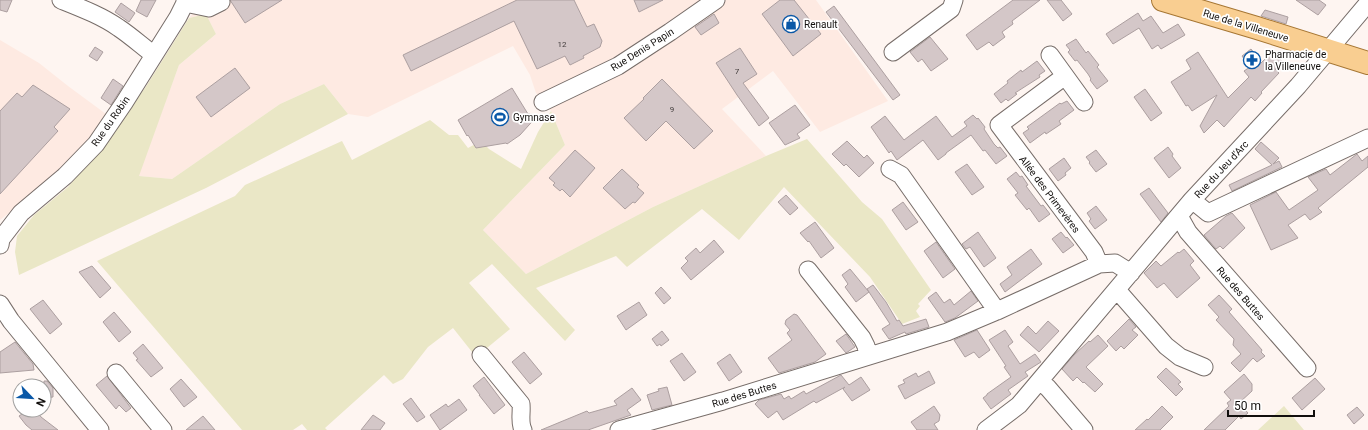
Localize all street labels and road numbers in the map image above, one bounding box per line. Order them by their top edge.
street label: Rue de la Villeneuve [1202,7,1290,44]
street label: Rue Denis Papin [609,26,676,73]
street label: Rue du Robin [89,94,132,148]
street label: Rue du Jeu d'Arc [1192,139,1251,200]
street label: Allée des Primevères [1017,154,1082,235]
street label: Rue des Buttes [1215,265,1267,322]
street label: Rue des Buttes [711,379,778,410]

